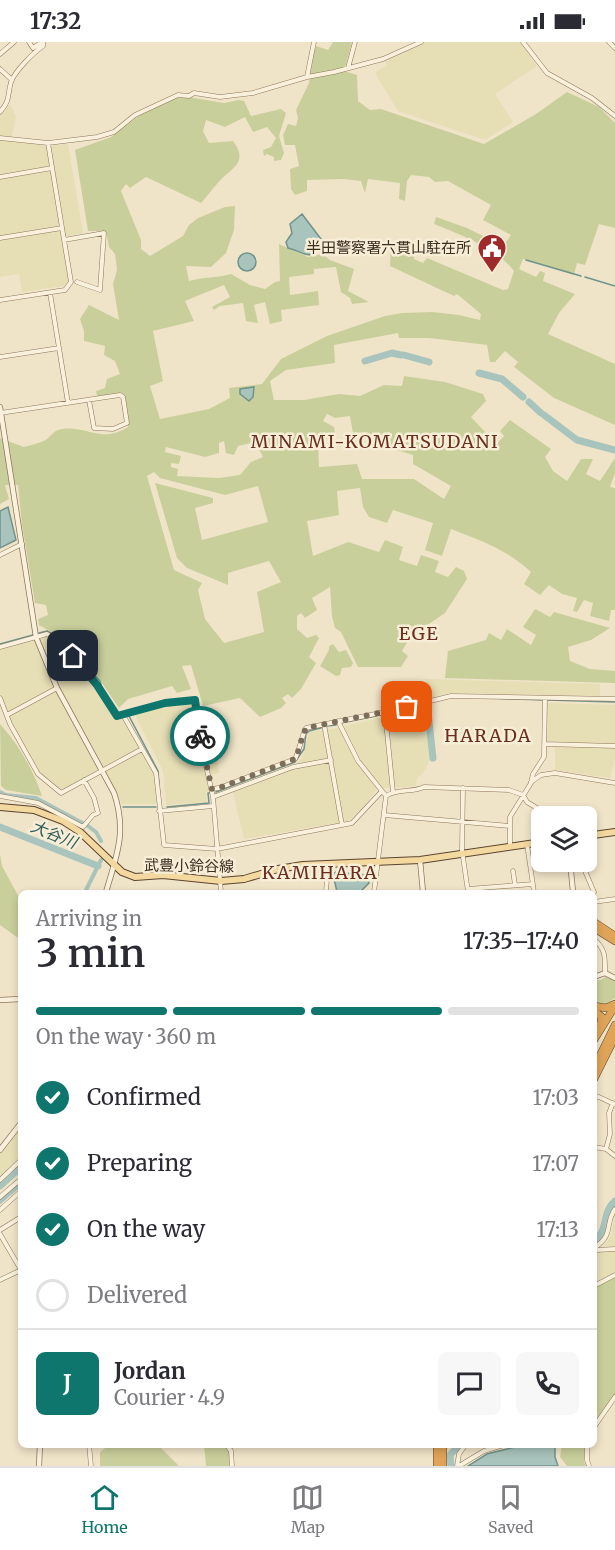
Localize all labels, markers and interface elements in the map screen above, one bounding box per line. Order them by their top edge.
text: 17:32 [30,7,81,35]
public building icon: 半田警察署六貫山駐在所 [476,232,508,274]
place label: 半田警察署六貫山駐在所 [306,238,471,257]
district label: MINAMI-KOMATSUDANI [251,430,499,453]
district label: EGE [399,622,439,645]
pin [47,630,98,681]
icon: home [56,639,89,672]
pin [381,681,432,732]
icon: bag [390,690,423,723]
courier [170,706,230,766]
icon: bike [184,720,217,753]
district label: HARADA [444,724,532,747]
map controls [531,806,597,872]
button: layers [531,806,597,872]
water label: 大谷川 [28,816,82,853]
street label: 武豊小鈴谷線 [144,855,234,876]
district label: KAMIHARA [262,861,378,884]
text: Arriving in [36,906,142,931]
text: 17:35–17:40 [463,927,579,955]
text: 3 min [36,929,145,978]
text: On the way · 360 m [36,1024,216,1049]
icon: check [36,1081,69,1114]
text: Confirmed [87,1083,201,1111]
text: 17:03 [533,1085,579,1110]
icon: check [36,1147,69,1180]
text: Preparing [87,1149,192,1177]
text: 17:07 [532,1151,579,1176]
icon: check [36,1213,69,1246]
text: On the way [87,1215,205,1243]
text: 17:13 [537,1217,579,1242]
text: Delivered [87,1281,187,1309]
button: chat [438,1352,501,1415]
button: phone [516,1352,579,1415]
text: Jordan [114,1357,186,1385]
text: J [63,1369,72,1397]
text: Courier · 4.9 [114,1385,225,1410]
tab: Home [82,1481,128,1537]
tab: Map [291,1481,325,1537]
tab: Saved [488,1481,533,1537]

